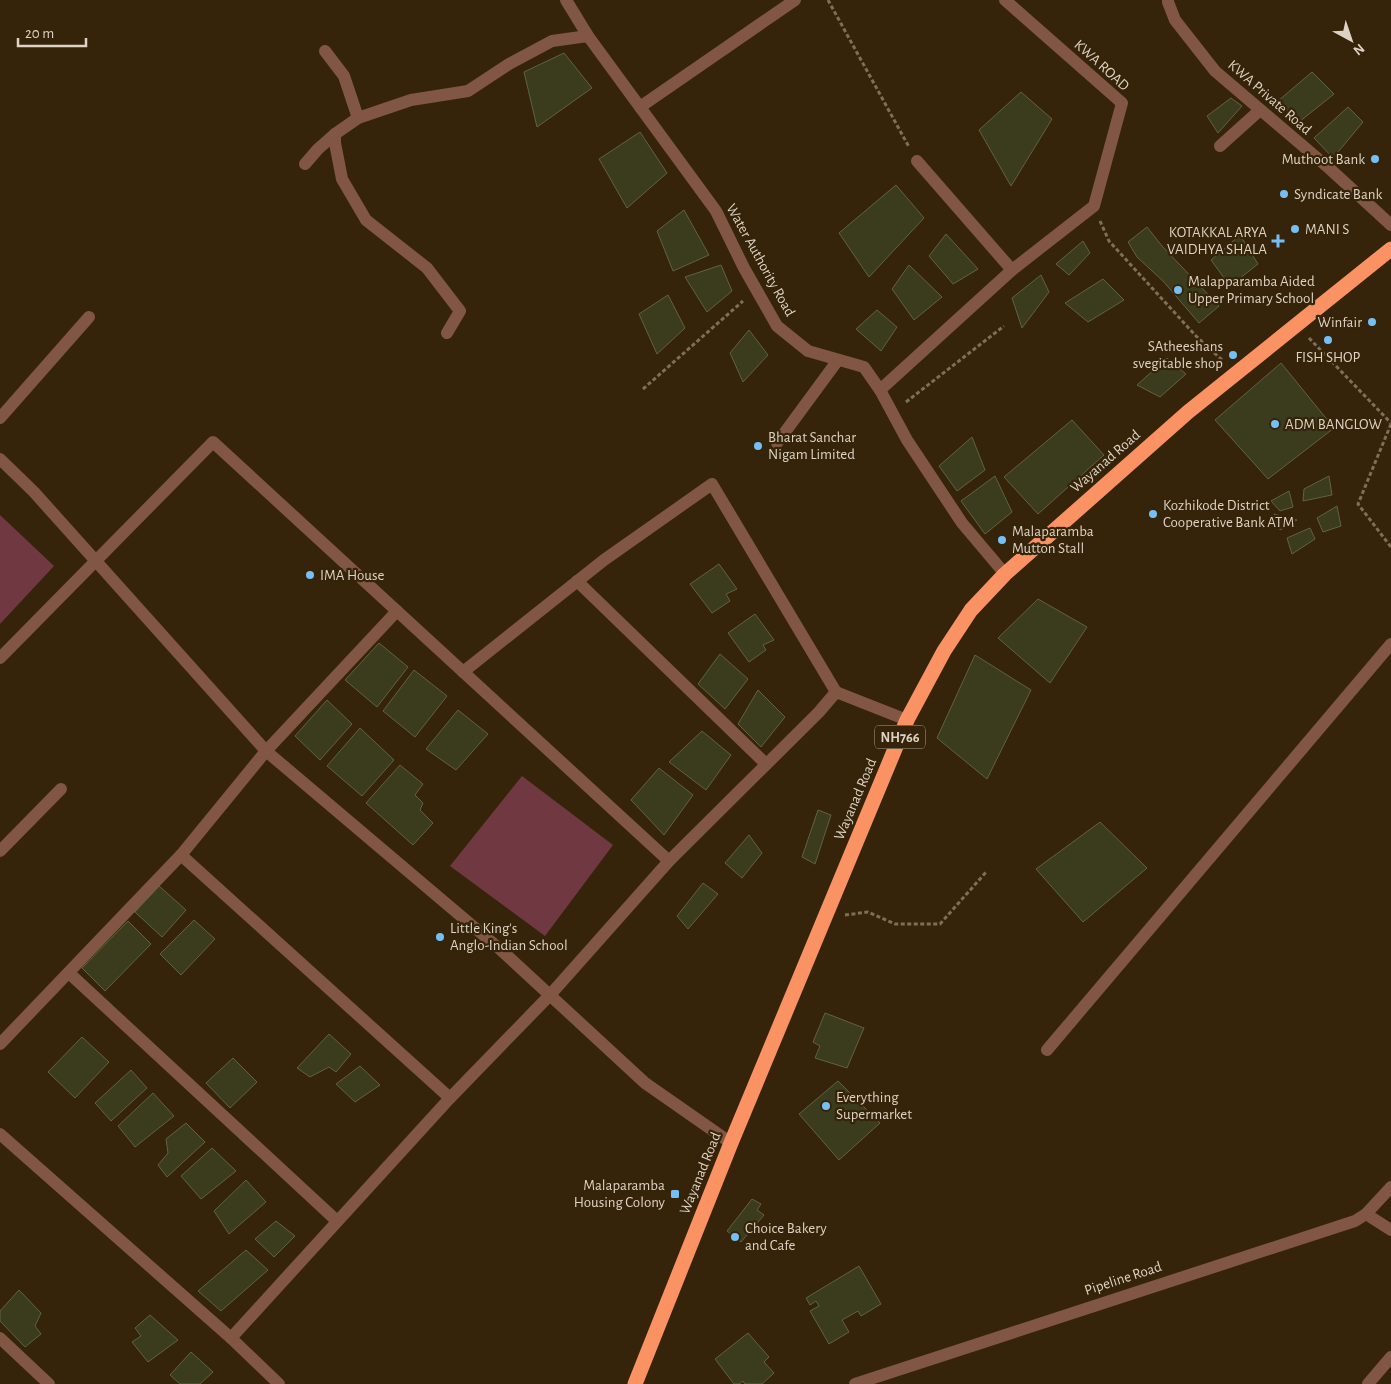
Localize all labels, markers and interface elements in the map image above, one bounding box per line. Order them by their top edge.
scale bar [18,15,85,47]
north arrow [1326,15,1376,65]
text: 20 m [25,26,54,41]
street label: KWA ROAD [1071,37,1132,94]
text: N [1350,41,1367,58]
street label: KWA Private Road [1225,57,1314,138]
place label: Muthoot Bank [1282,152,1365,167]
marker: Muthoot Bank [1369,153,1381,165]
place label: Syndicate Bank [1294,187,1382,202]
marker: Syndicate Bank [1278,188,1290,200]
street label: Water Authority Road [723,201,798,319]
place label: MANI S [1305,222,1349,237]
marker: MANI S [1289,223,1301,235]
place label: KOTAKKAL ARYA VAIDHYA SHALA [1167,225,1267,257]
marker: KOTAKKAL ARYA VAIDHYA SHALA [1271,234,1285,248]
place label: Malapparamba Aided Upper Primary School [1188,274,1315,306]
marker: Malapparamba Aided Upper Primary School [1172,284,1184,296]
place label: Winfair [1318,315,1362,330]
marker: Winfair [1366,316,1378,328]
marker: FISH SHOP [1322,334,1334,346]
place label: SAtheeshans svegitable shop [1133,339,1223,371]
marker: SAtheeshans svegitable shop [1227,349,1239,361]
place label: FISH SHOP [1296,350,1361,365]
place label: ADM BANGLOW [1285,417,1382,432]
marker: ADM BANGLOW [1269,418,1281,430]
street label: Wayanad Road [1068,427,1143,496]
place label: Bharat Sanchar Nigam Limited [768,430,856,462]
marker: Bharat Sanchar Nigam Limited [752,440,764,452]
place label: Kozhikode District Cooperative Bank ATM [1163,498,1294,530]
marker: Kozhikode District Cooperative Bank ATM [1147,508,1159,520]
place label: Malaparamba Mutton Stall [1012,524,1094,556]
marker: Malaparamba Mutton Stall [996,534,1008,546]
place label: IMA House [320,568,385,583]
marker: IMA House [304,569,316,581]
road number: NH766 [875,726,925,749]
street label: Wayanad Road [832,756,879,842]
place label: Little King's Anglo-Indian School [450,921,568,953]
marker: Little King's Anglo-Indian School [434,931,446,943]
place label: Everything Supermarket [836,1090,912,1122]
marker: Everything Supermarket [820,1100,832,1112]
street label: Wayanad Road [677,1130,724,1216]
place label: Malaparamba Housing Colony [574,1178,666,1210]
marker: Malaparamba Housing Colony [669,1188,681,1200]
place label: Choice Bakery and Cafe [745,1221,827,1253]
marker: Choice Bakery and Cafe [729,1231,741,1243]
street label: Pipeline Road [1083,1259,1164,1298]

